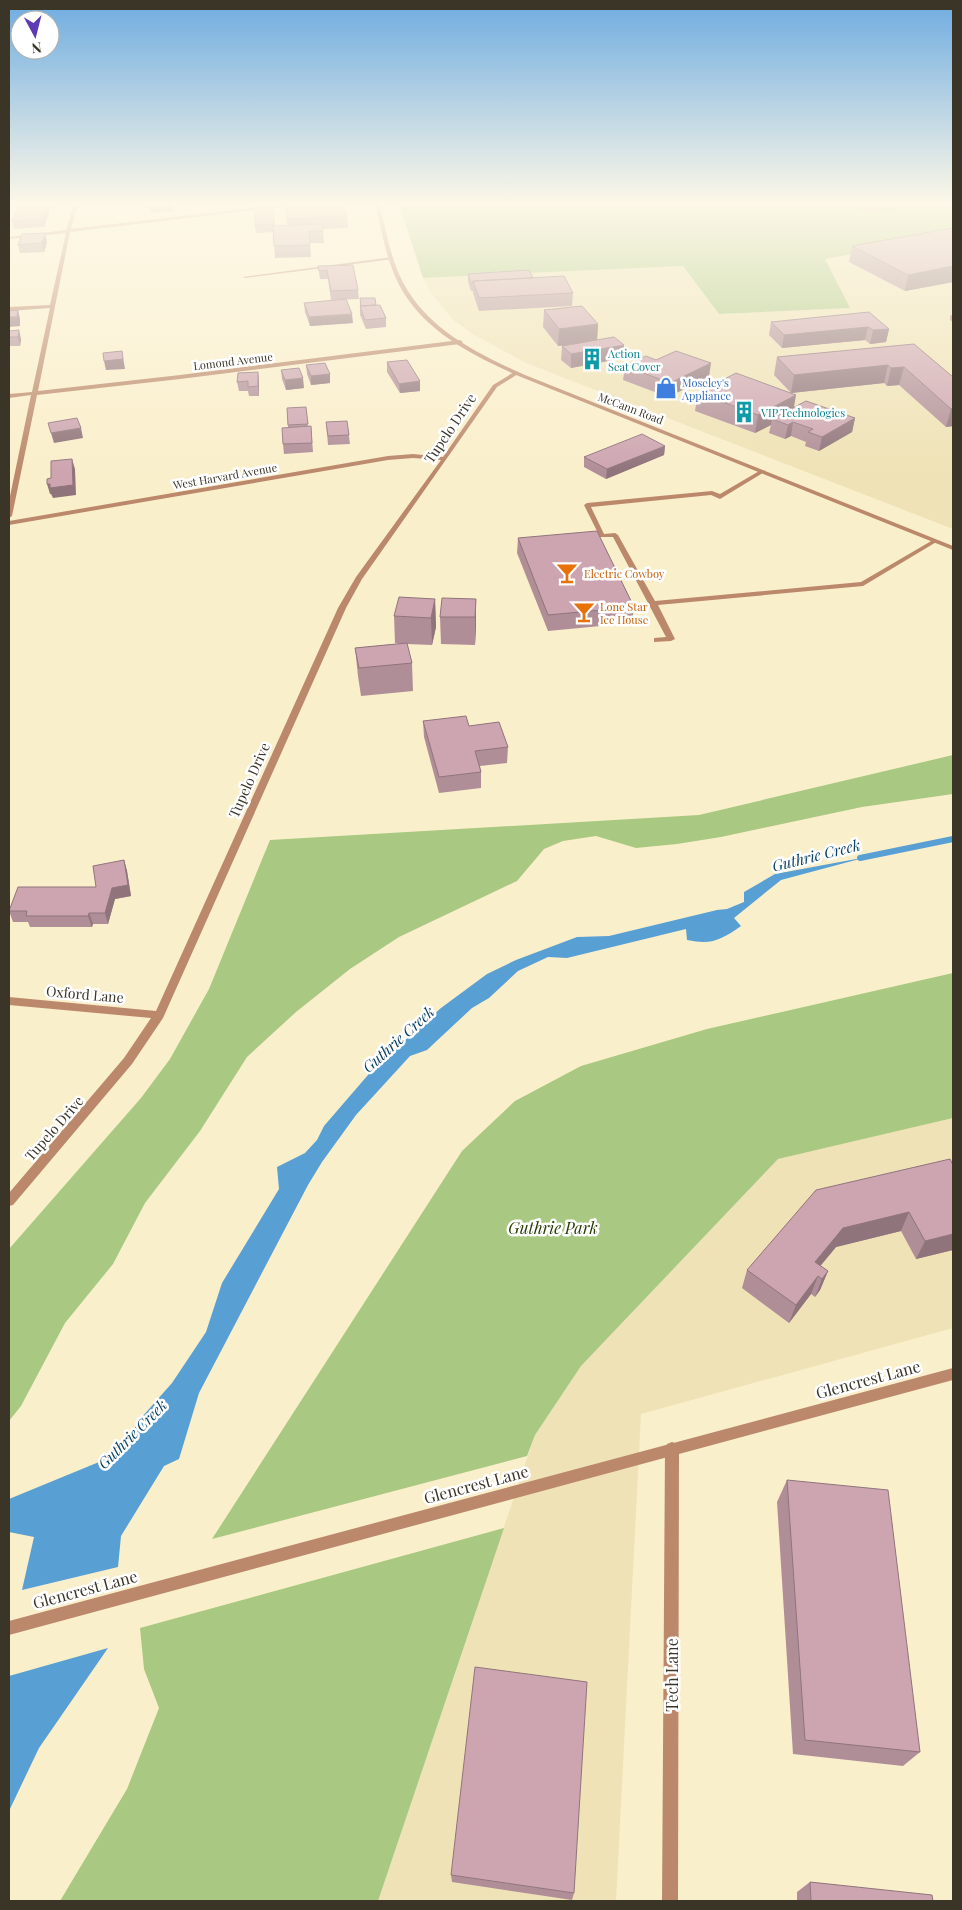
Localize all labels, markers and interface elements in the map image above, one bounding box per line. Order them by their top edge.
north arrow [10,10,60,60]
text: N [30,38,43,58]
building icon: Action Seat Cover [579,346,605,372]
place label: Action Seat Cover [607,346,661,374]
street label: Lomond Avenue [192,349,274,373]
shop icon: Moseley's Appliance [653,375,679,401]
place label: Moseley's Appliance [681,375,731,403]
street label: Tupelo Drive [420,389,480,467]
street label: McCann Road [596,389,666,428]
building icon: VIP Technologies [731,399,757,425]
place label: VIP Technologies [760,405,845,420]
street label: West Harvard Avenue [171,459,279,493]
bar icon: Electric Cowboy [554,560,580,586]
place label: Electric Cowboy [584,566,665,581]
bar icon: Lone Star Ice House [571,599,597,625]
place label: Lone Star Ice House [600,599,649,627]
street label: Tupelo Drive [224,739,274,821]
water label: Guthrie Creek [770,834,862,876]
street label: Oxford Lane [45,981,125,1007]
water label: Guthrie Creek [358,1001,438,1077]
street label: Tupelo Drive [20,1091,88,1165]
park label: Guthrie Park [508,1217,598,1238]
street label: Glencrest Lane [813,1355,923,1403]
water label: Guthrie Creek [93,1395,171,1473]
street label: Glencrest Lane [421,1460,531,1508]
street label: Glencrest Lane [30,1565,140,1613]
street label: Tech Lane [661,1638,682,1712]

